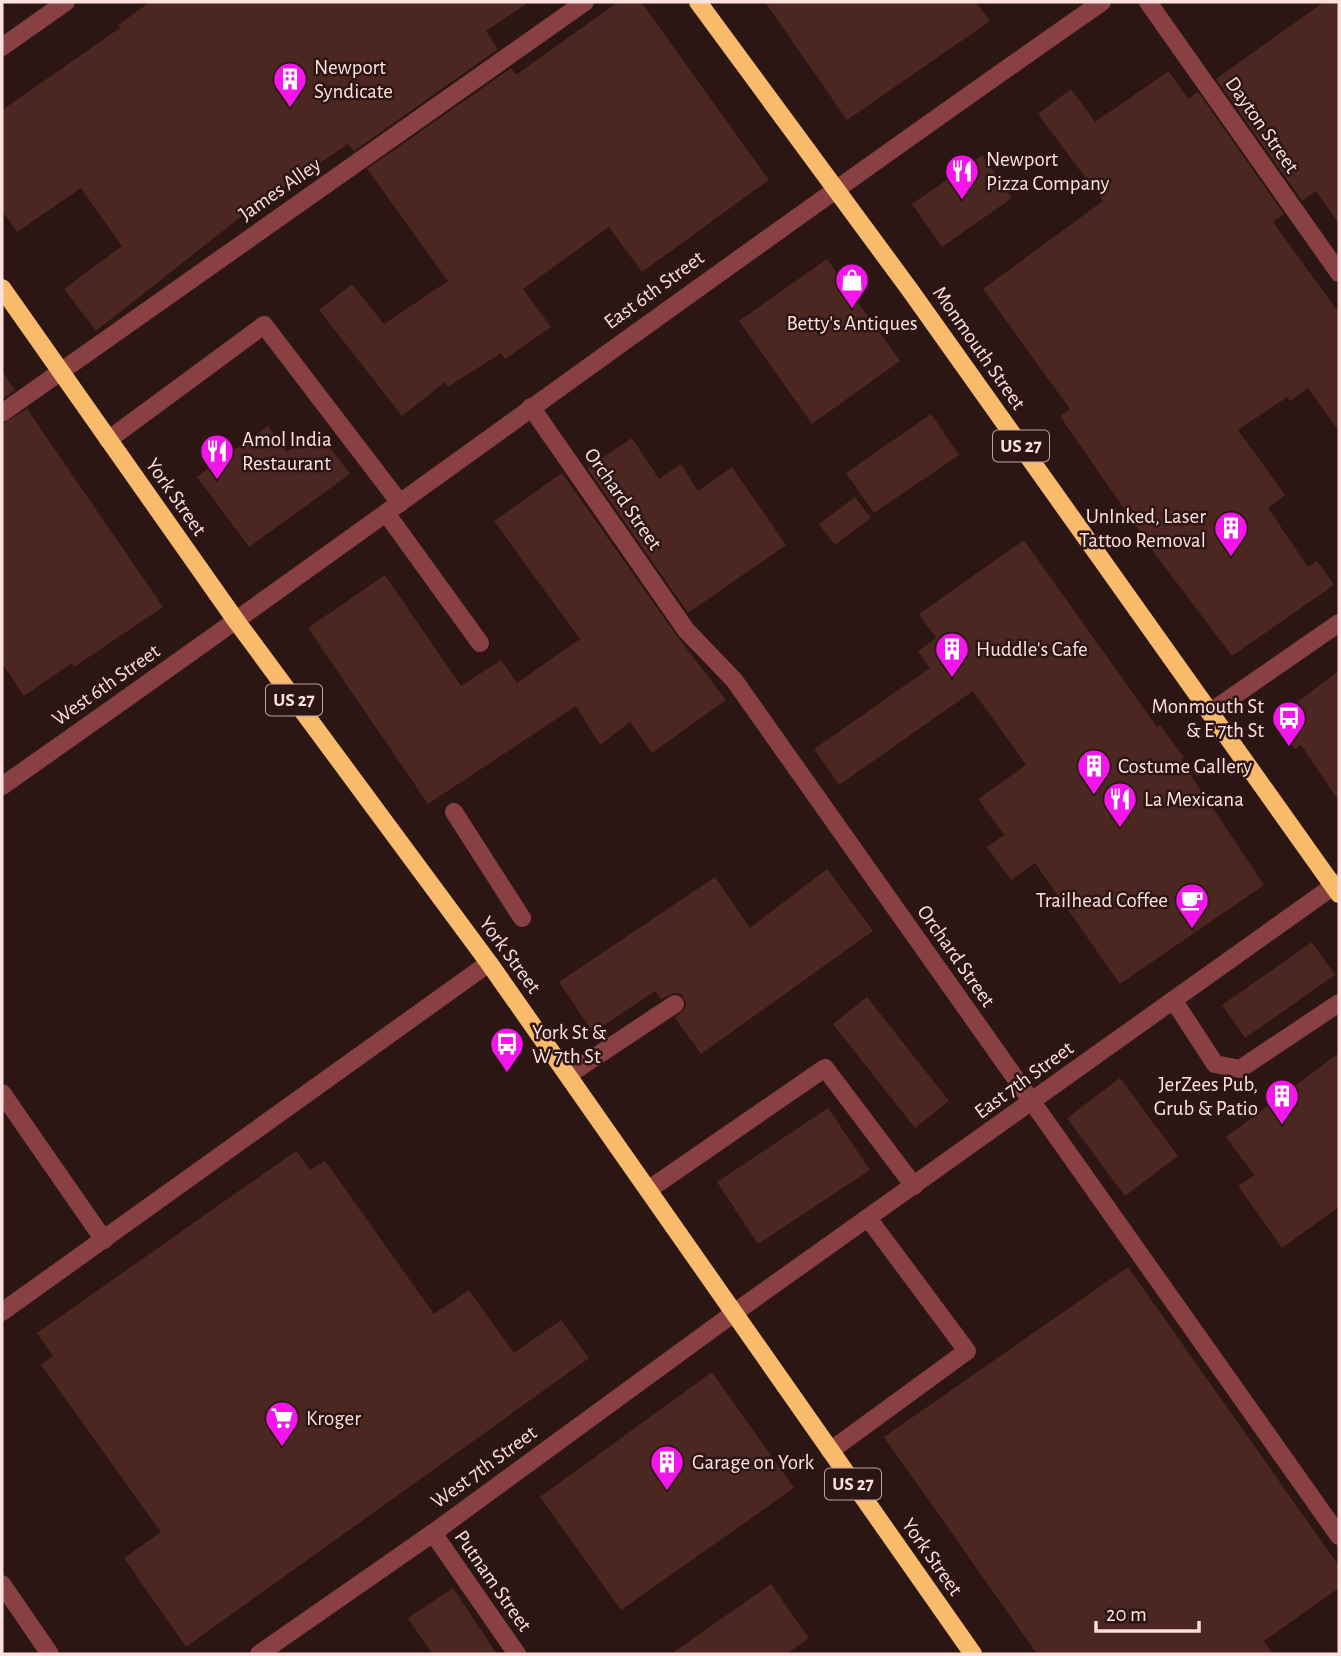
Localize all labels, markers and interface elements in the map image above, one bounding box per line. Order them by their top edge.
place label: Newport Syndicate [314,57,393,102]
building icon: Newport Syndicate [271,60,309,109]
street label: Dayton Street [1221,73,1303,177]
place label: Newport Pizza Company [986,149,1109,194]
restaurant icon: Newport Pizza Company [943,152,981,201]
street label: James Alley [235,153,325,225]
street label: East 6th Street [600,247,708,333]
shop icon: Betty's Antiques [833,261,871,310]
street label: Monmouth Street [929,282,1029,414]
place label: Betty's Antiques [786,313,918,334]
place label: Amol India Restaurant [242,429,332,474]
road number: US 27 [993,430,1049,462]
restaurant icon: Amol India Restaurant [198,432,236,481]
street label: Orchard Street [580,444,666,554]
street label: York Street [142,454,210,540]
place label: UnInked, Laser Tattoo Removal [1079,506,1206,551]
building icon: UnInked, Laser Tattoo Removal [1212,509,1250,558]
building icon: Huddle's Cafe [933,630,971,679]
place label: Huddle's Cafe [976,639,1088,660]
street label: West 6th Street [48,640,164,730]
road number: US 27 [266,684,322,716]
place label: Monmouth St & E 7th St [1152,696,1264,741]
bus stop icon: Monmouth St & E 7th St [1270,699,1308,748]
building icon: Costume Gallery [1075,747,1113,796]
place label: Costume Gallery [1118,756,1252,777]
restaurant icon: La Mexicana [1101,780,1139,829]
place label: La Mexicana [1144,789,1244,810]
cafe icon: Trailhead Coffee [1173,881,1211,930]
place label: Trailhead Coffee [1036,890,1168,911]
street label: Orchard Street [913,901,999,1011]
street label: York Street [475,913,545,997]
place label: York St & W 7th St [532,1022,607,1067]
bus stop icon: York St & W 7th St [488,1025,526,1074]
street label: East 7th Street [971,1037,1078,1123]
place label: JerZees Pub, Grub & Patio [1154,1074,1258,1119]
building icon: JerZees Pub, Grub & Patio [1263,1077,1301,1126]
supermarket icon: Kroger [263,1399,301,1448]
place label: Kroger [306,1408,361,1429]
street label: West 7th Street [427,1422,541,1512]
building icon: Garage on York [648,1443,686,1492]
place label: Garage on York [692,1452,815,1473]
road number: US 27 [825,1468,881,1500]
street label: York Street [898,1514,966,1600]
street label: Putnam Street [451,1527,536,1636]
scale bar [1096,1590,1199,1634]
text: 20 m [1106,1604,1147,1625]

